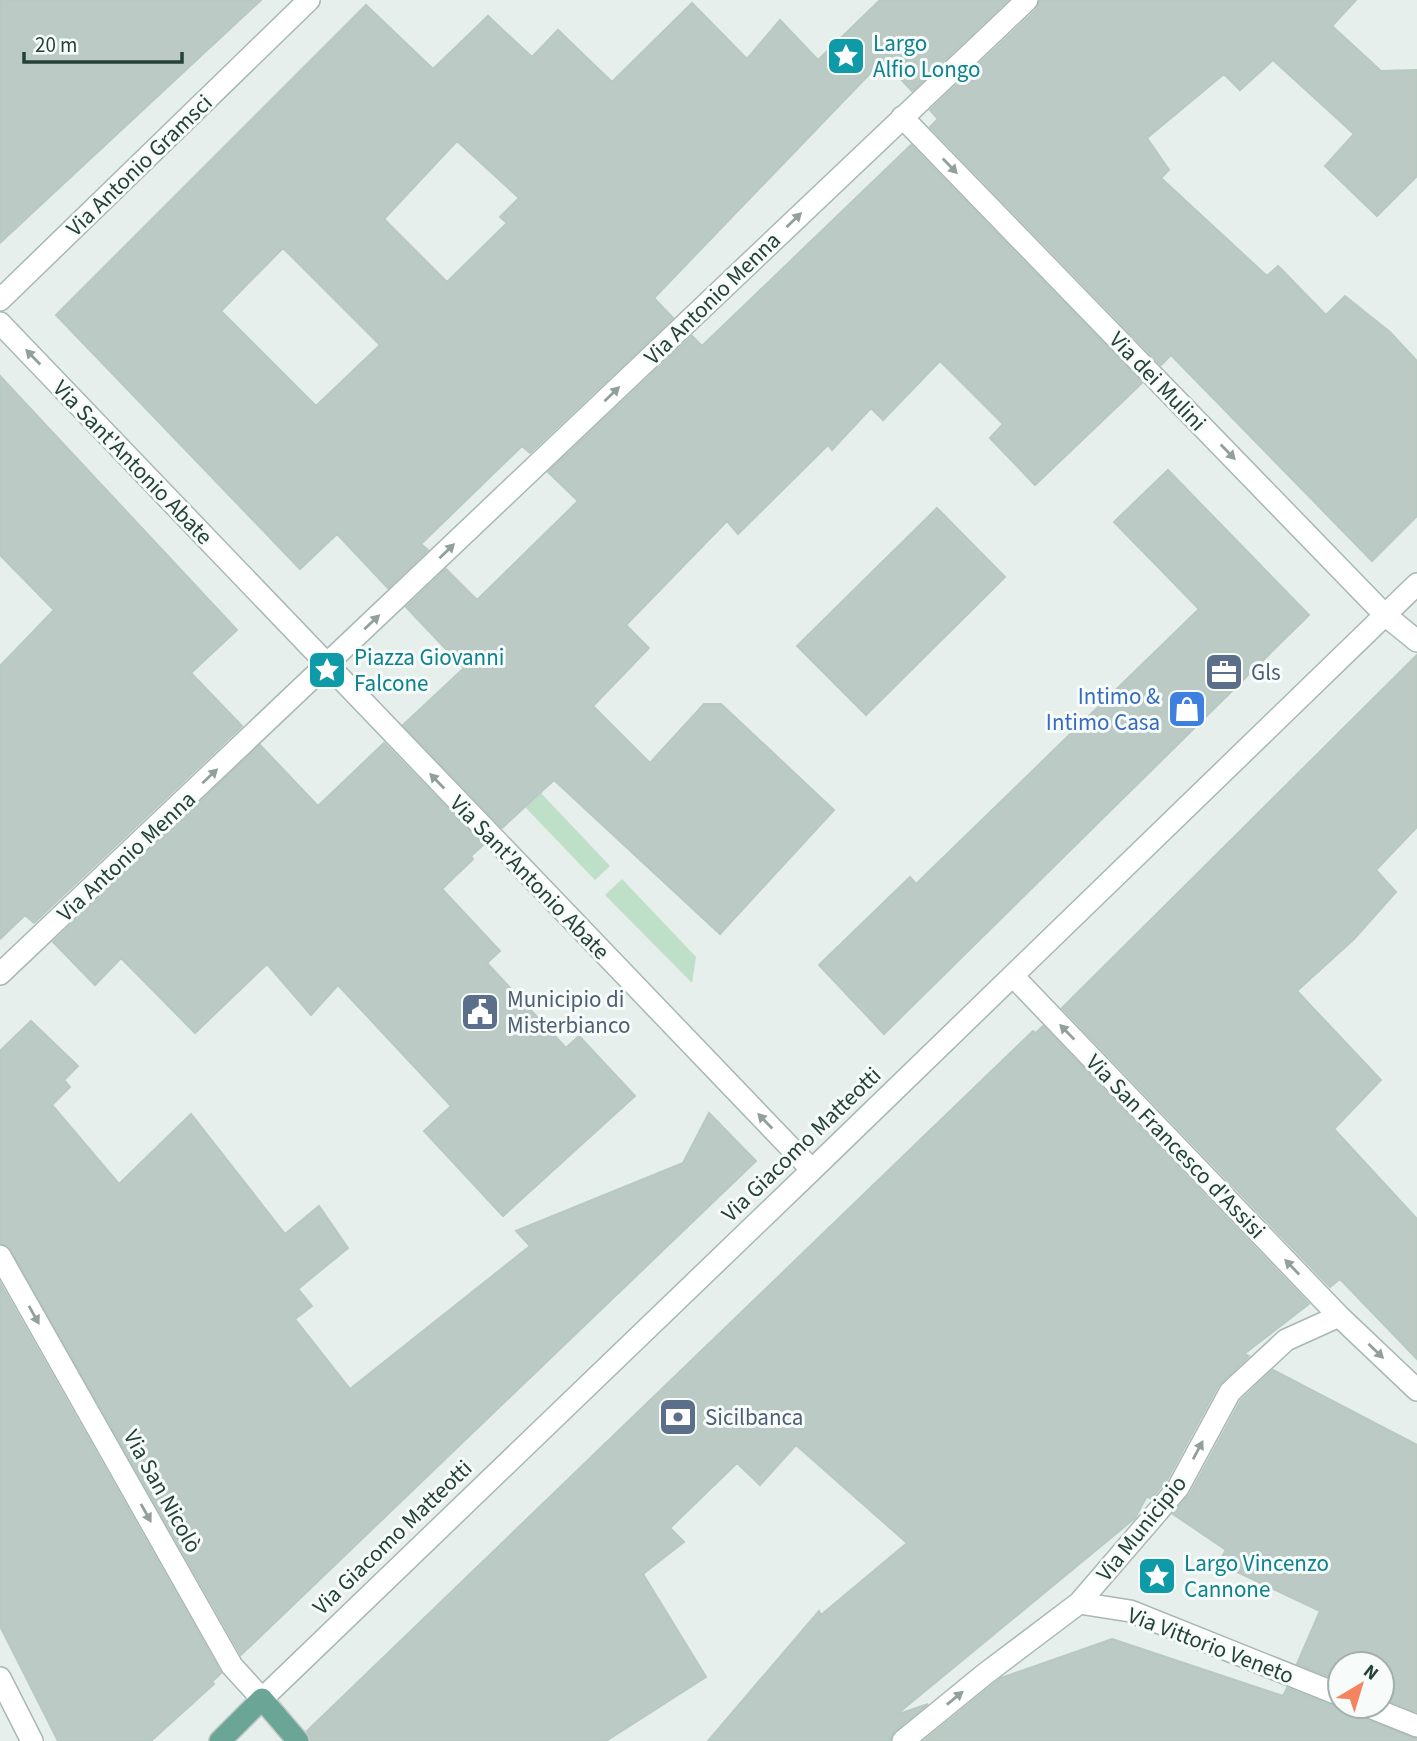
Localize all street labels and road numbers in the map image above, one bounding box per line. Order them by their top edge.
street label: Via Antonio Gramsci [59,87,220,244]
street label: Via Antonio Menna [637,224,788,372]
street label: Via dei Mulini [1102,324,1214,439]
street label: Via Sant'Antonio Abate [45,373,220,552]
street label: Via Antonio Menna [50,783,203,929]
street label: Via Sant'Antonio Abate [442,788,617,967]
street label: Via San Francesco d'Assisi [1078,1046,1273,1246]
street label: Via Giacomo Matteotti [714,1059,889,1229]
street label: Via San Nicolò [115,1424,210,1559]
street label: Via Giacomo Matteotti [305,1452,480,1622]
street label: Via Municipio [1088,1468,1195,1589]
street label: Via Vittorio Veneto [1123,1599,1299,1692]

